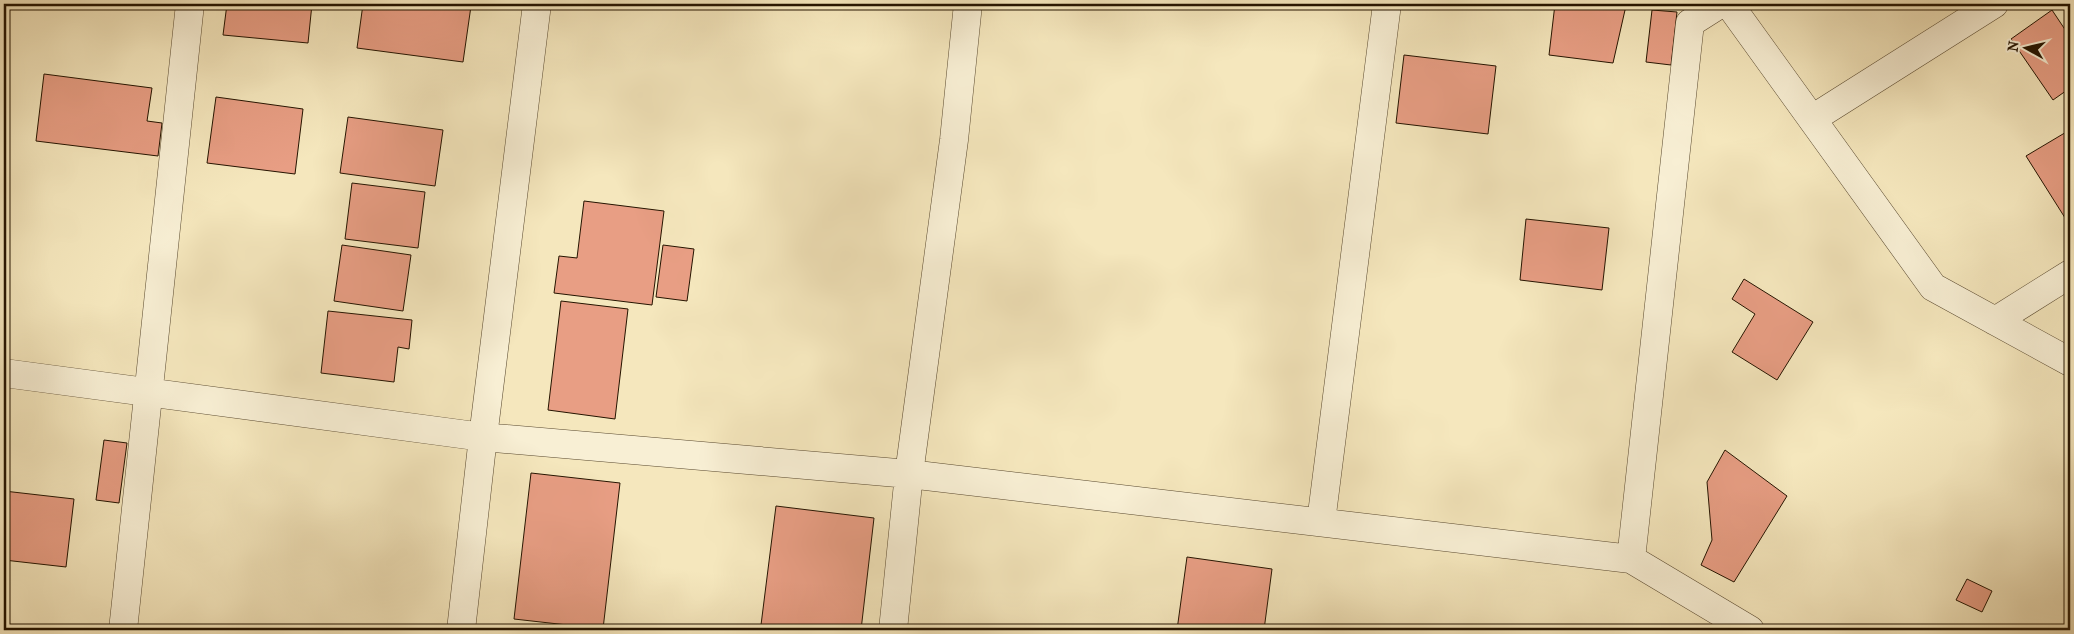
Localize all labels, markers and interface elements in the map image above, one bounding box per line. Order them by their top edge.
north arrow [2002,22,2052,72]
text: N [2004,39,2023,53]

